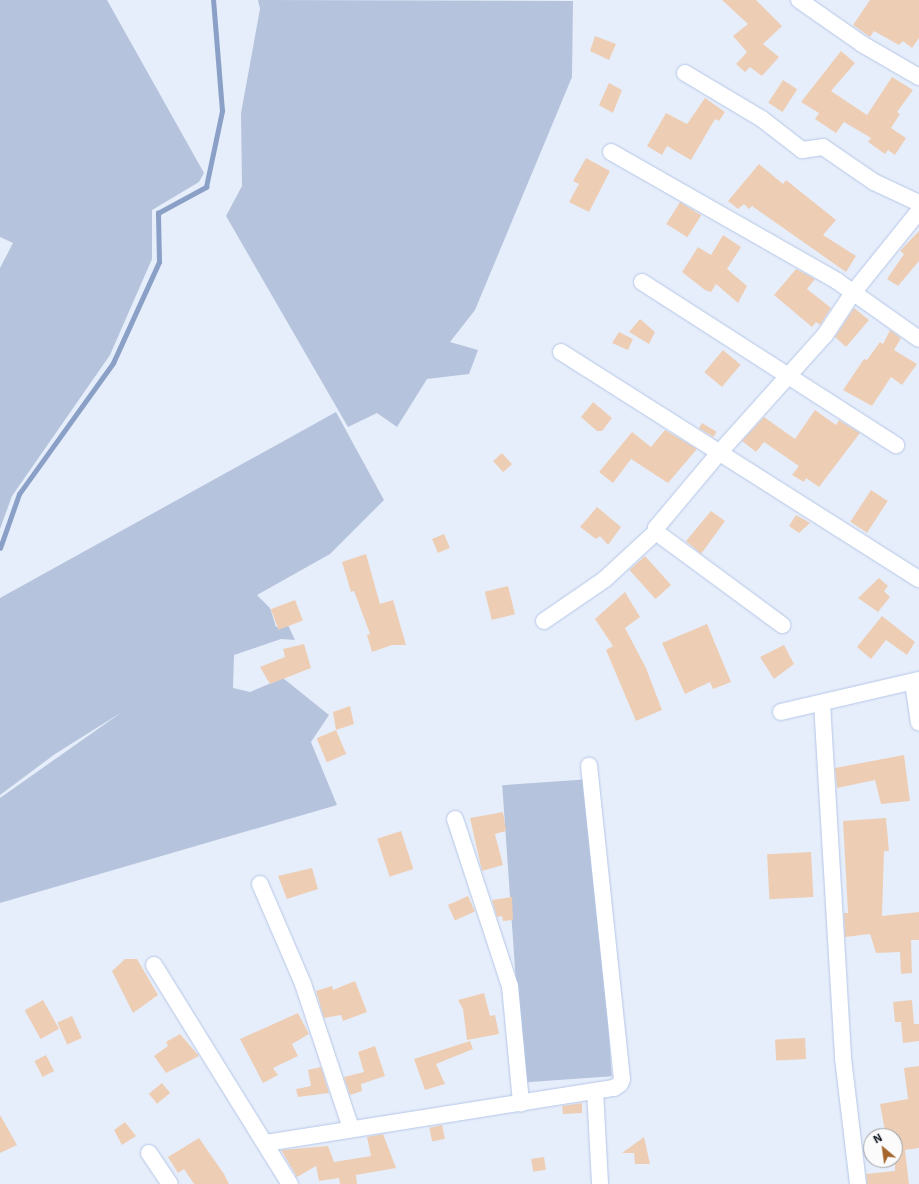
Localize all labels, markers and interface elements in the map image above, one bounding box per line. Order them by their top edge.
north arrow [863,1128,903,1168]
text: N [871,1130,884,1146]

